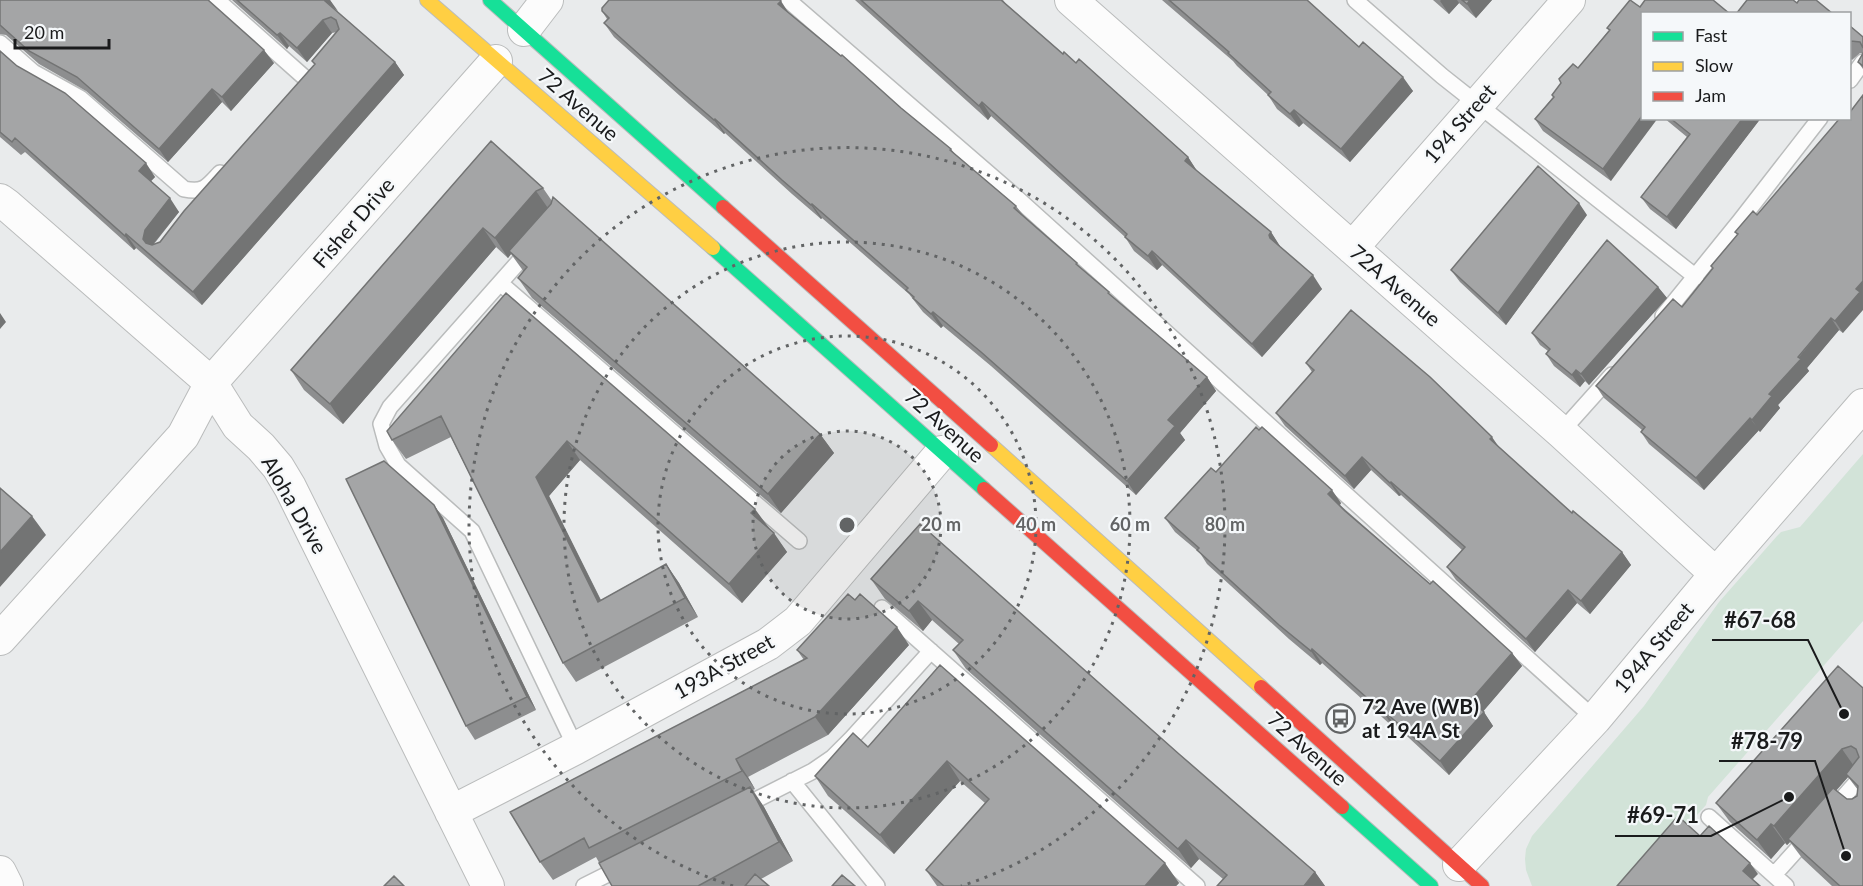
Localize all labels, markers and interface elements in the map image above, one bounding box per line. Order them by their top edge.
scale bar [15,12,110,50]
legend [1641,12,1851,120]
text: 20 m [24,21,64,43]
text: Fast [1695,24,1728,46]
text: Slow [1695,54,1733,76]
street label: 72 Avenue [534,62,624,146]
street label: 194 Street [1418,78,1500,168]
text: Jam [1695,84,1726,106]
street label: Fisher Drive [307,172,399,272]
street label: 72A Avenue [1345,239,1446,331]
street label: 72 Avenue [900,383,990,467]
street label: Aloha Drive [257,451,333,558]
text: 20 m [921,513,961,535]
text: 40 m [1016,513,1056,535]
text: 60 m [1110,513,1150,535]
text: 80 m [1205,513,1245,535]
centre of rings [837,515,857,535]
street label: 194A Street [1608,596,1698,697]
callout: #67-68 [1712,600,1808,640]
text: #67-68 [1724,606,1796,633]
street label: 193A Street [669,628,778,703]
place label: 72 Ave (WB) at 194A St [1362,693,1479,742]
bus stop icon: 72 Ave (WB) at 194A St [1325,703,1357,735]
street label: 72 Avenue [1263,706,1353,790]
callout: #78-79 [1719,721,1815,761]
text: #78-79 [1731,727,1803,754]
callout: #69-71 [1615,796,1711,836]
text: #69-71 [1627,801,1699,828]

